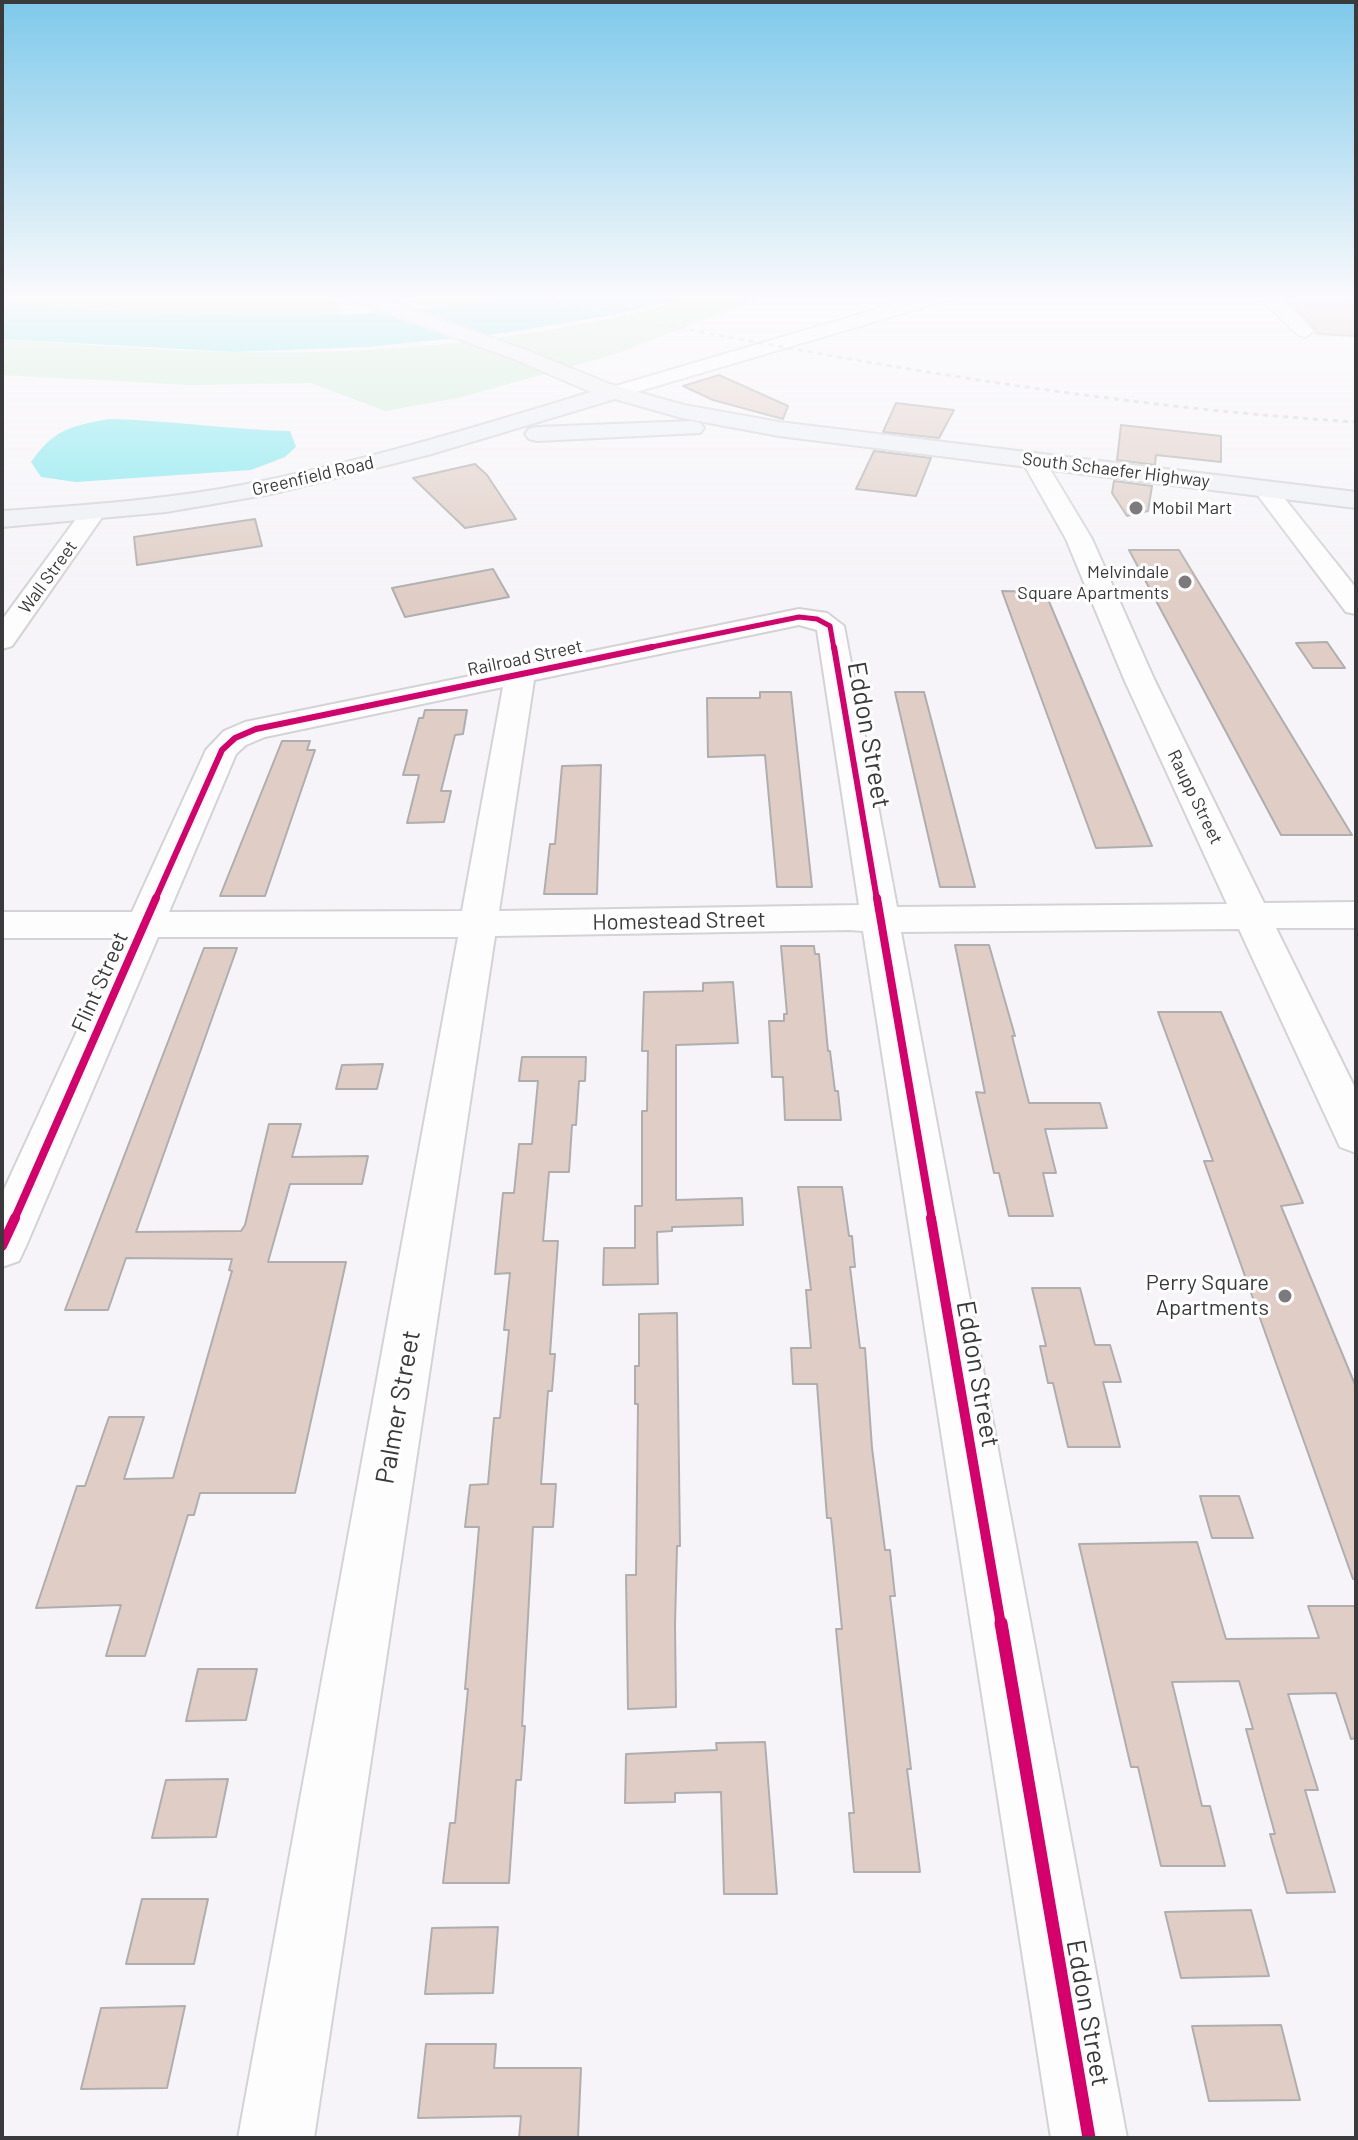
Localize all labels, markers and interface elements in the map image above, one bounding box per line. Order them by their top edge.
street label: South Schaefer Highway [1021,448,1211,492]
street label: Greenfield Road [250,451,376,501]
place label: Mobil Mart [1152,497,1232,519]
marker: Mobil Mart [1127,499,1145,517]
street label: Wall Street [14,536,82,618]
place label: Melvindale Square Apartments [1017,561,1169,604]
marker: Melvindale Square Apartments [1176,573,1194,591]
street label: Railroad Street [466,635,584,681]
street label: Eddon Street [841,659,897,811]
street label: Raupp Street [1163,746,1227,848]
street label: Homestead Street [592,906,766,936]
street label: Flint Street [66,928,134,1036]
place label: Perry Square Apartments [1146,1270,1269,1322]
marker: Perry Square Apartments [1276,1287,1294,1305]
street label: Eddon Street [950,1298,1006,1450]
street label: Palmer Street [369,1328,427,1486]
street label: Eddon Street [1060,1937,1116,2089]

